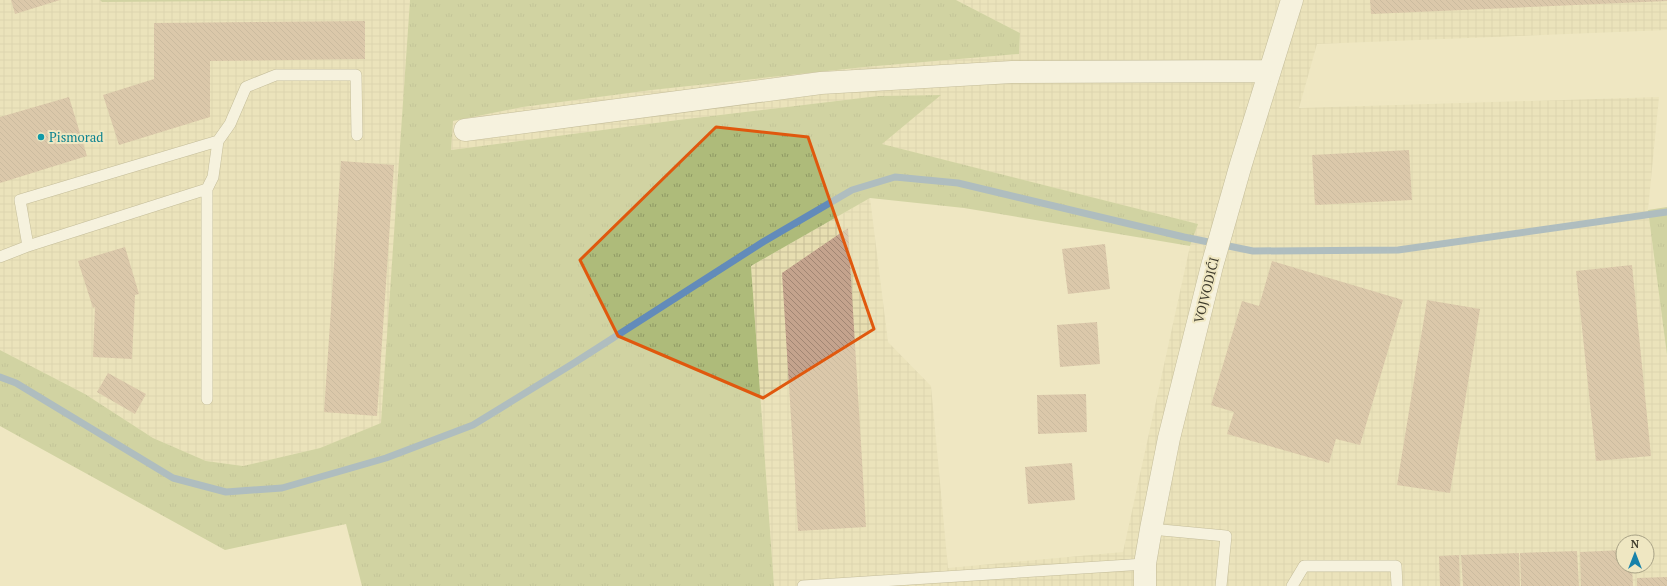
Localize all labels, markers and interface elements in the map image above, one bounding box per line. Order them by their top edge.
place label: Pismorad [49,128,103,146]
marker: Pismorad [36,132,46,142]
street label: VOJVODIĆI [1189,255,1223,325]
north arrow [1615,534,1655,574]
text: N [1631,537,1640,551]

